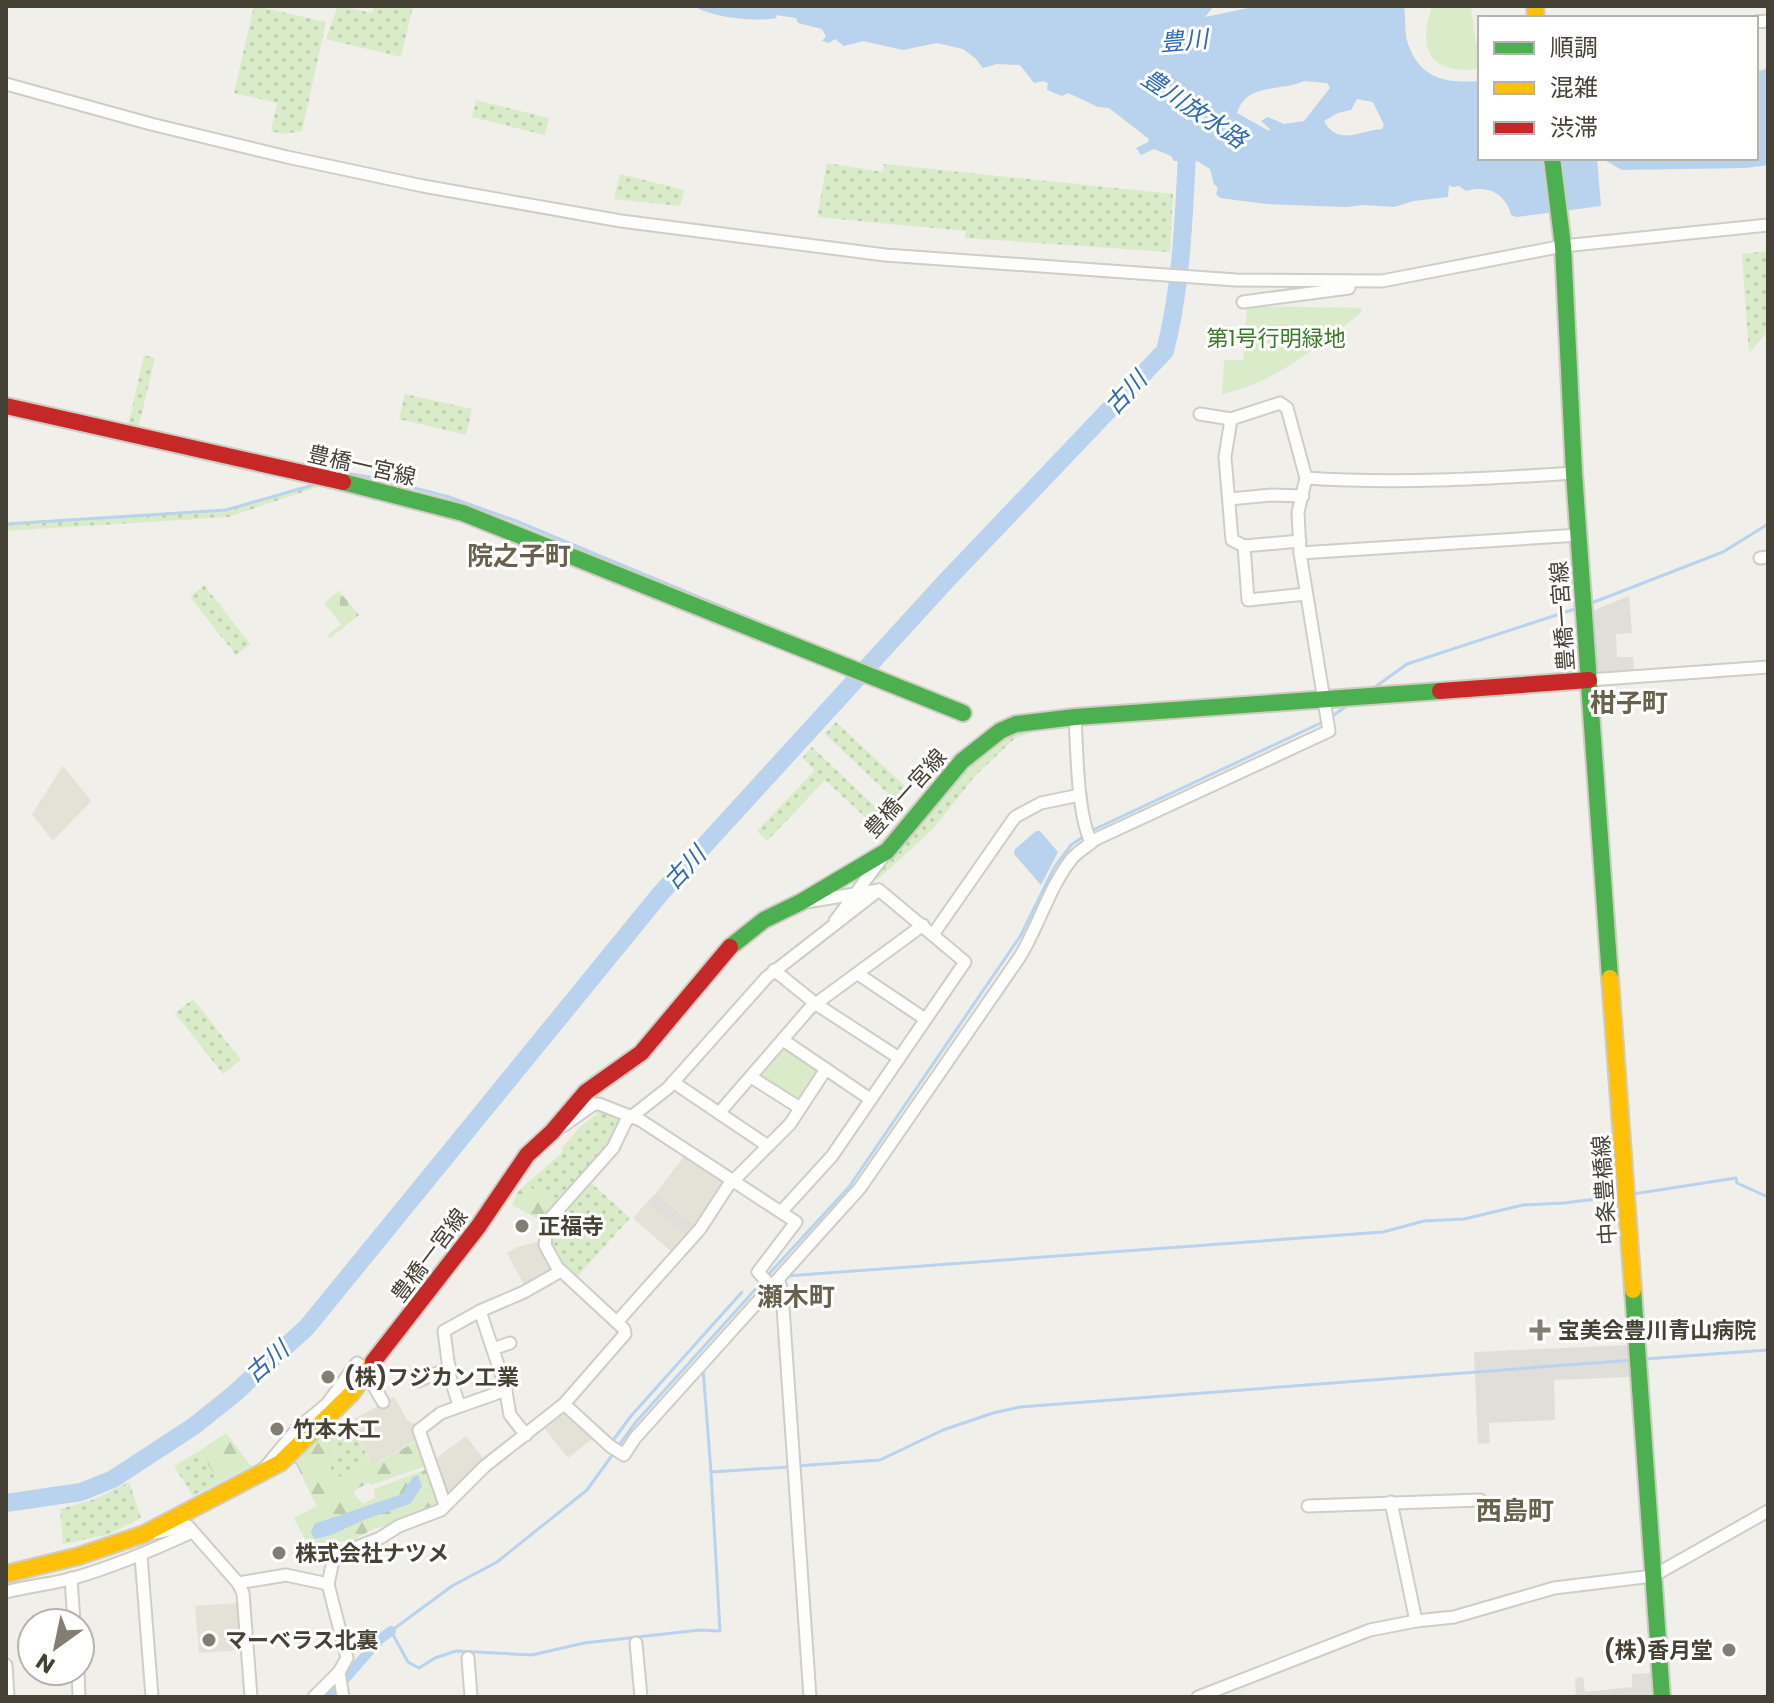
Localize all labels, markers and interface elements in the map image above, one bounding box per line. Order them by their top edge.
legend [1478,16,1758,160]
water label: 豊川 [1159,22,1212,59]
text: 順調 [1550,31,1598,64]
water label: 豊川放水路 [1135,61,1255,157]
text: 混雑 [1550,71,1598,104]
text: 渋滞 [1550,111,1598,144]
park label: 第1号行明緑地 [1206,323,1346,354]
water label: 古川 [1097,362,1156,421]
street label: 豊橋一宮線 [305,438,419,493]
district label: 院之子町 [467,538,571,574]
street label: 豊橋一宮線 [1543,560,1582,672]
district label: 柑子町 [1590,685,1668,721]
street label: 豊橋一宮線 [857,742,954,845]
water label: 古川 [656,837,715,896]
street label: 中条豊橋線 [1585,1134,1624,1246]
street label: 豊橋一宮線 [384,1202,475,1309]
place label: 正福寺 [538,1211,604,1242]
marker: 正福寺 [513,1217,531,1235]
district label: 瀬木町 [757,1279,835,1315]
place label: 宝美会豊川青山病院 [1558,1315,1756,1346]
marker: 宝美会豊川青山病院 [1529,1319,1551,1341]
water label: 古川 [238,1331,298,1390]
place label: (株)フジカン工業 [344,1362,519,1393]
marker: (株)フジカン工業 [319,1368,337,1386]
place label: 竹本木工 [293,1414,381,1445]
marker: 竹本木工 [268,1420,286,1438]
district label: 西島町 [1476,1493,1554,1529]
place label: 株式会社ナツメ [295,1538,449,1569]
marker: 株式会社ナツメ [270,1544,288,1562]
north arrow [16,1607,96,1687]
place label: マーベラス北裏 [225,1625,379,1656]
marker: マーベラス北裏 [200,1631,218,1649]
place label: (株)香月堂 [1604,1635,1713,1666]
marker: (株)香月堂 [1720,1641,1738,1659]
text: N [30,1646,61,1681]

